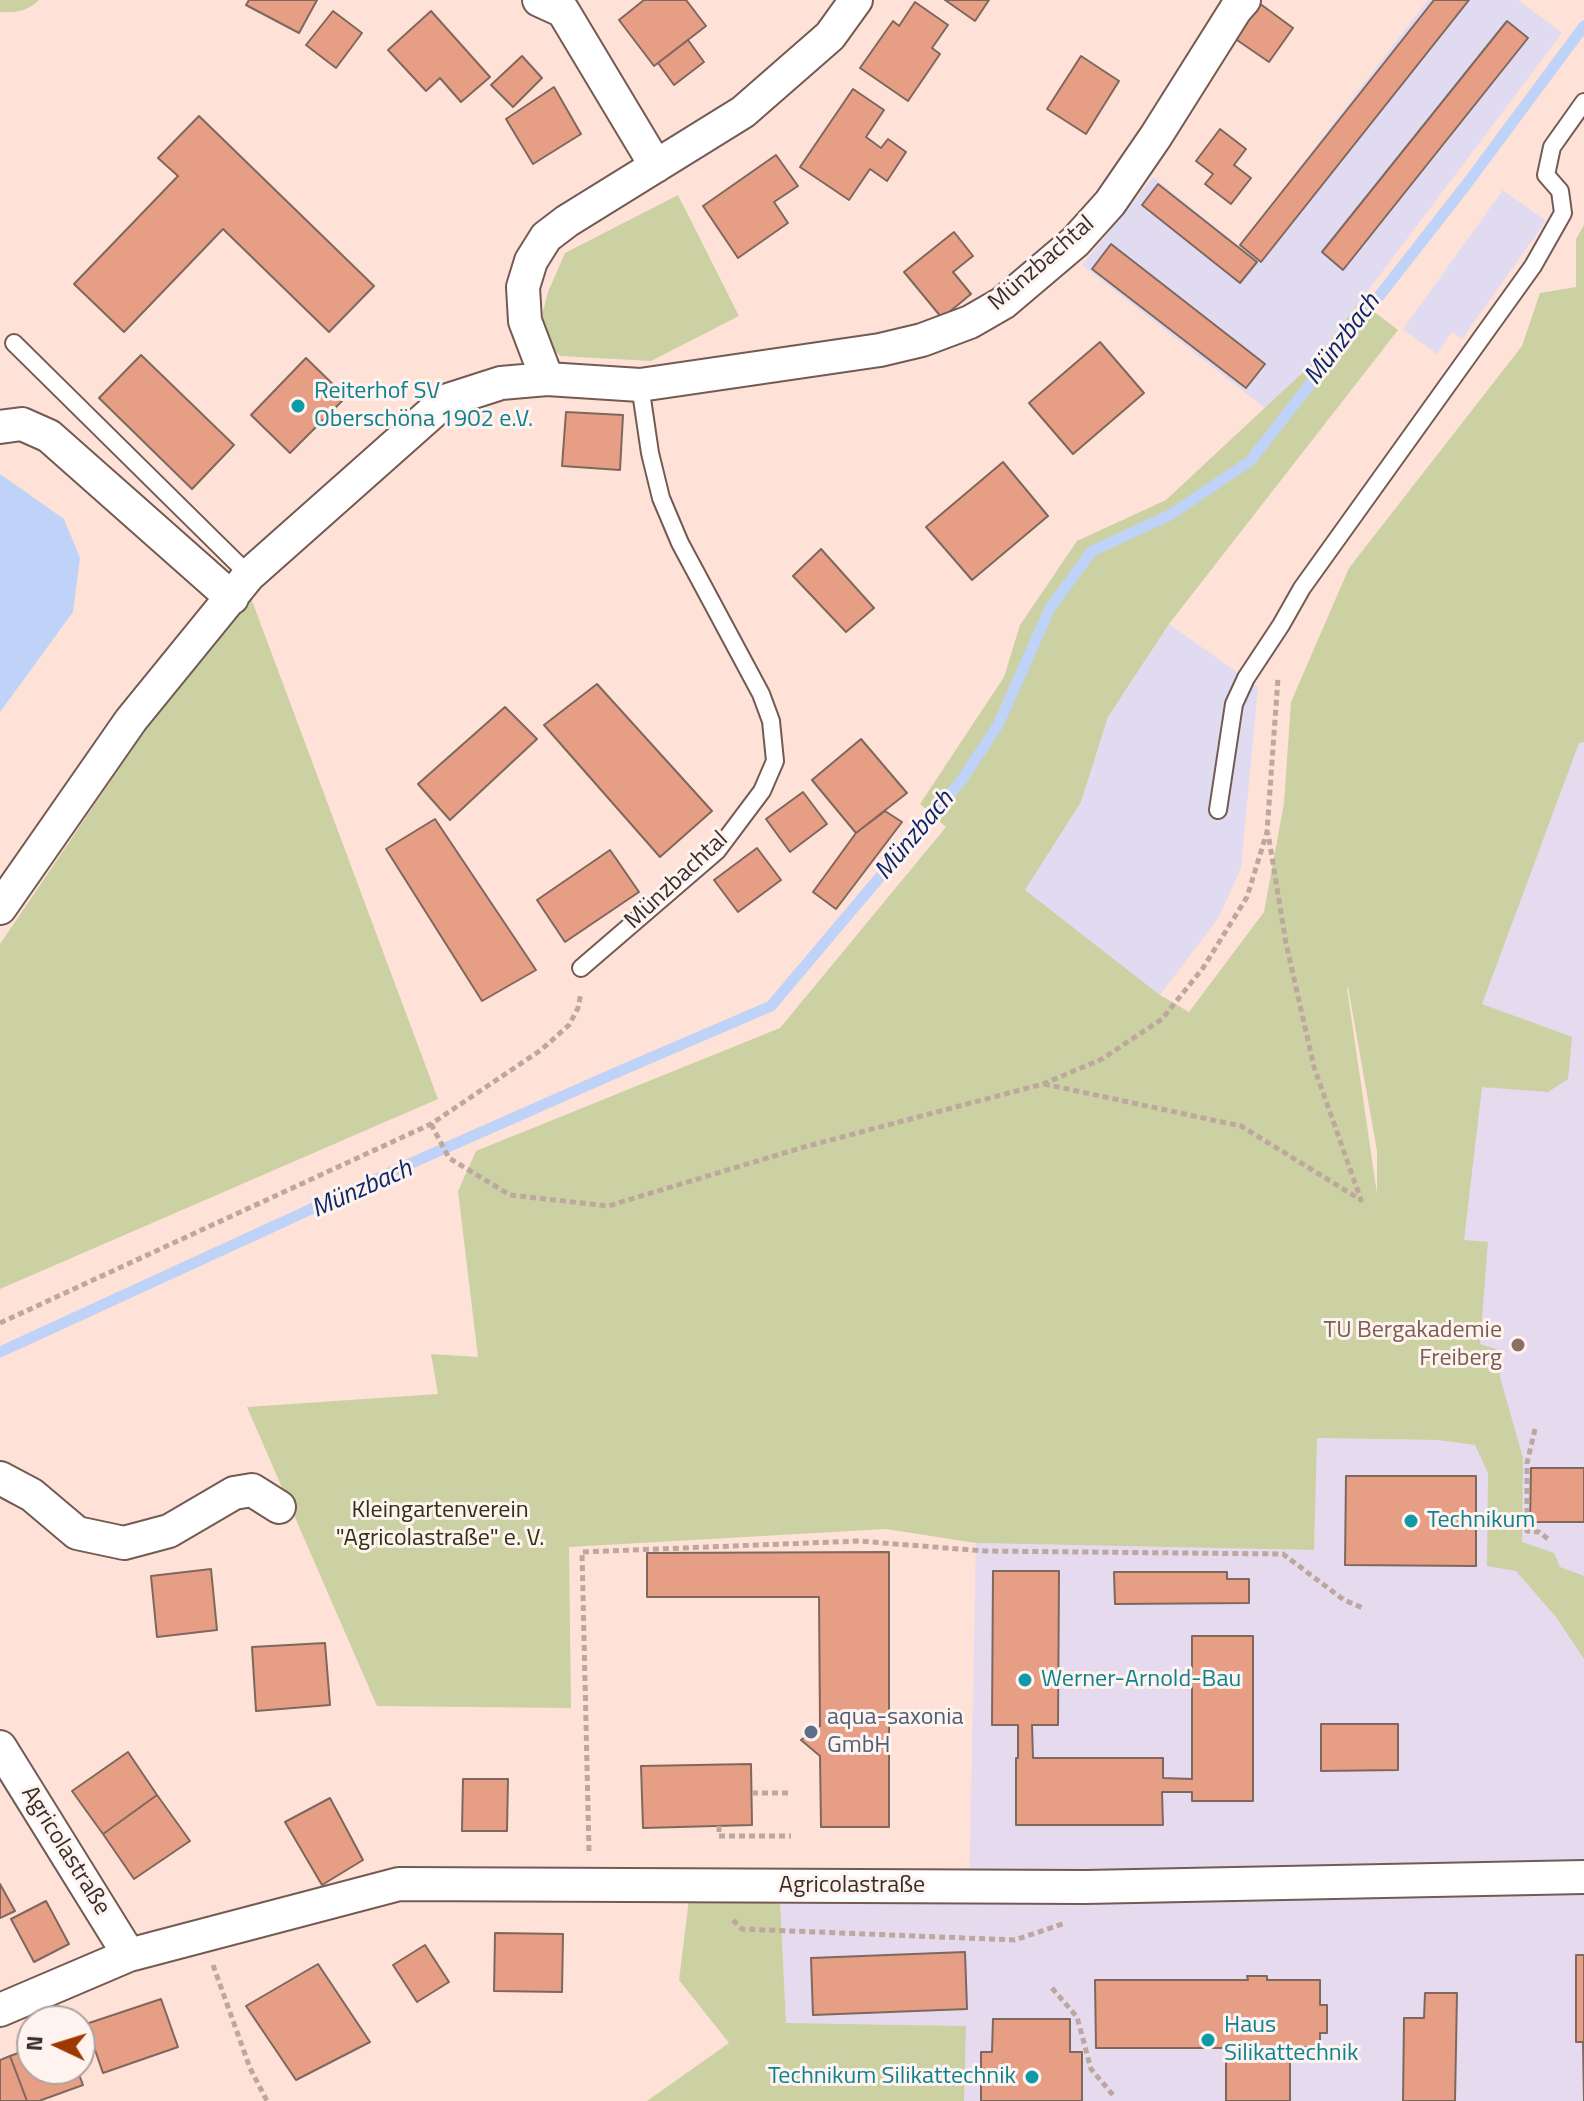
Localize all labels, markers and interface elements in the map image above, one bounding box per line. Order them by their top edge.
street label: Münzbachtal [983,210,1101,318]
water label: Münzbach [1298,288,1388,392]
place label: Reiterhof SV Oberschöna 1902 e.V. [314,378,533,434]
marker: Reiterhof SV Oberschöna 1902 e.V. [289,397,307,415]
water label: Münzbach [869,785,961,887]
street label: Münzbachtal [619,826,735,936]
water label: Münzbach [307,1154,417,1226]
place label: TU Bergakademie Freiberg [1324,1317,1502,1373]
marker: TU Bergakademie Freiberg [1509,1336,1527,1354]
park label: Kleingartenverein "Agricolastraße" e. V. [336,1497,544,1553]
place label: Technikum [1427,1507,1535,1535]
marker: Technikum [1402,1512,1420,1530]
place label: Werner-Arnold-Bau [1041,1666,1241,1694]
marker: Werner-Arnold-Bau [1016,1671,1034,1689]
place label: aqua-saxonia GmbH [827,1704,964,1760]
marker: aqua-saxonia GmbH [802,1723,820,1741]
street label: Agricolastraße [14,1781,116,1921]
street label: Agricolastraße [779,1872,925,1900]
north arrow [16,2005,96,2085]
place label: Haus Silikattechnik [1224,2012,1358,2068]
marker: Haus Silikattechnik [1199,2031,1217,2049]
text: N [17,2035,52,2052]
place label: Technikum Silikattechnik [768,2063,1016,2091]
marker: Technikum Silikattechnik [1023,2068,1041,2086]

